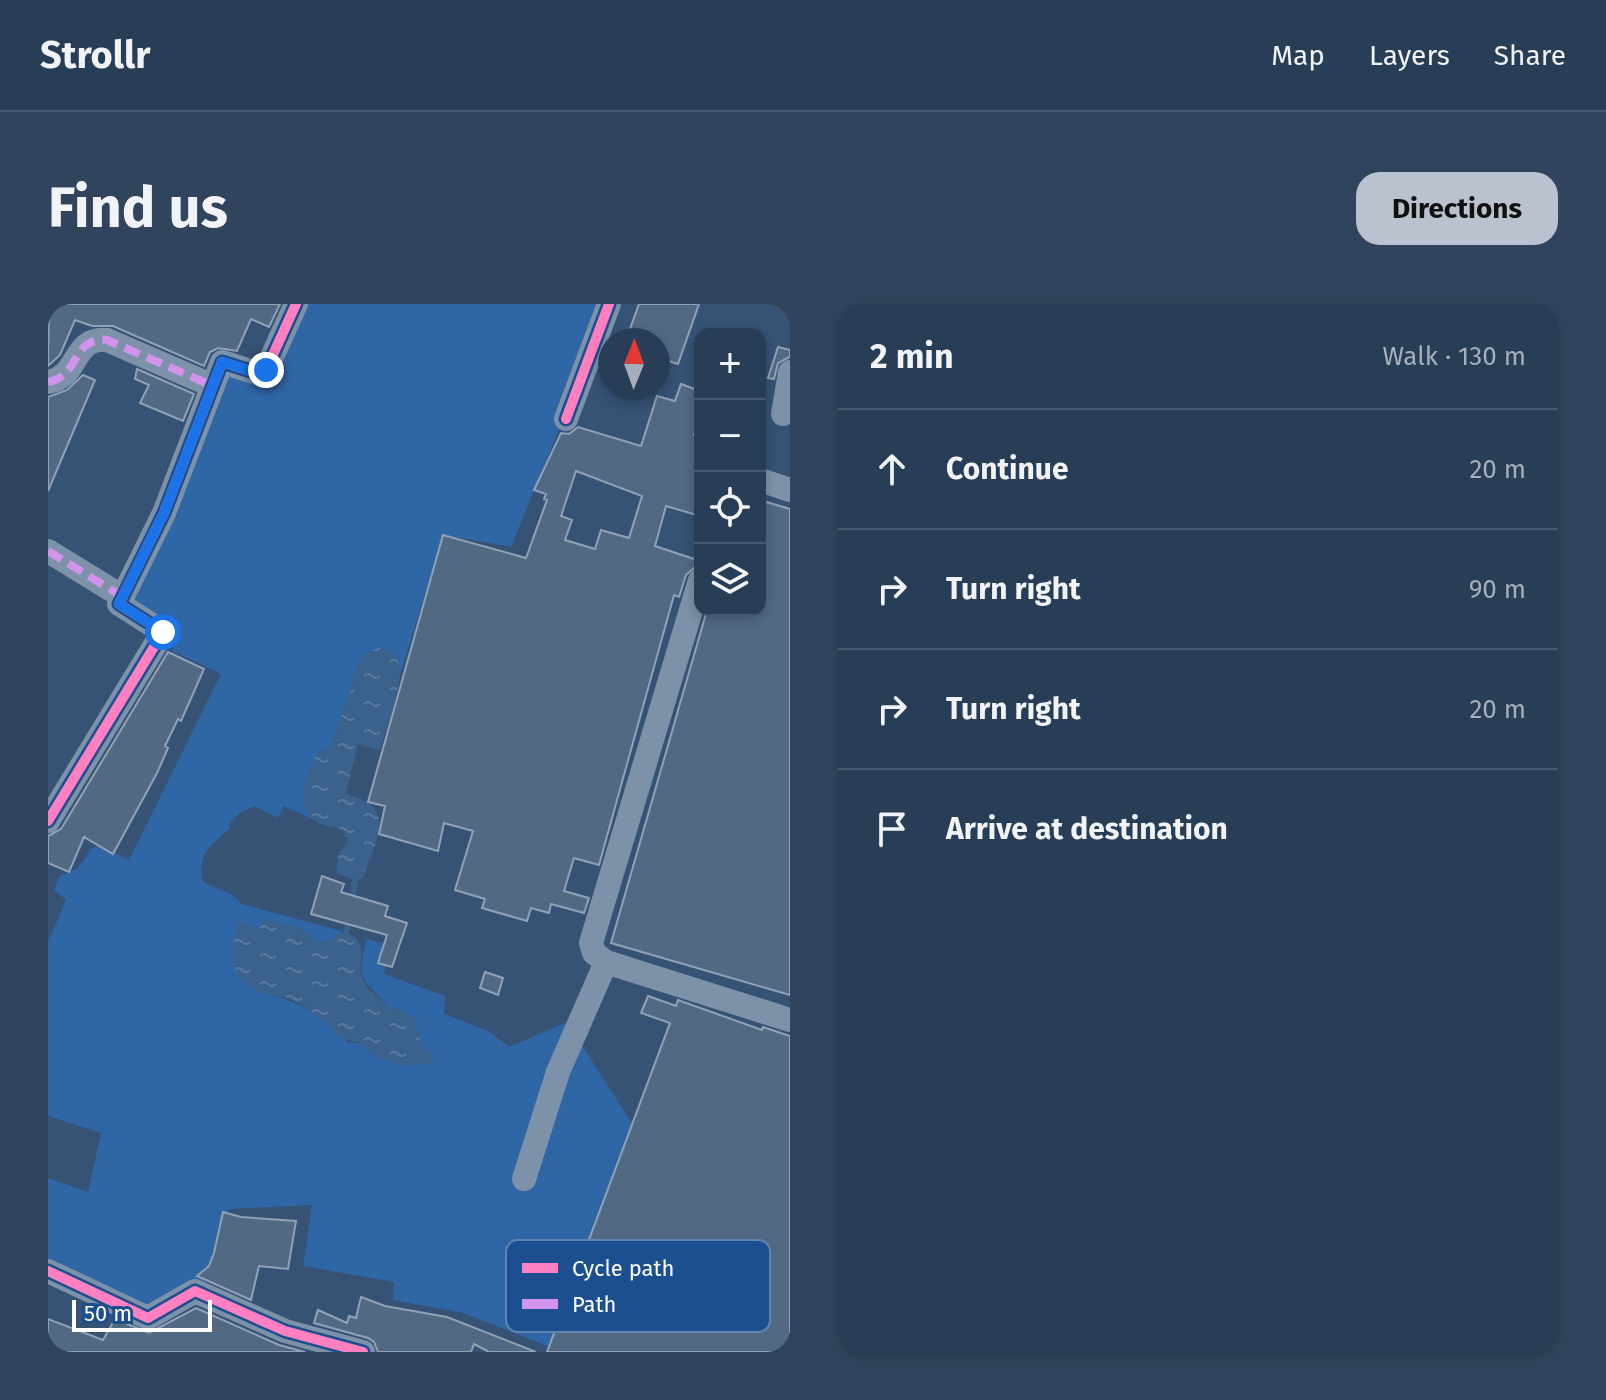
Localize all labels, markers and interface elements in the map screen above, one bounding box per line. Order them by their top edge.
text: Strollr [40,32,151,78]
text: Map [1271,39,1325,72]
text: Layers [1369,39,1450,72]
text: Share [1494,39,1566,72]
button: Directions [1356,172,1558,245]
text: Find us [48,175,228,242]
north arrow [598,328,670,400]
map controls [694,328,766,616]
button: + [694,328,766,400]
text: 2 min [870,336,954,377]
text: Walk · 130 m [1383,341,1526,372]
route end [248,352,284,388]
button: − [694,400,766,472]
icon: ahead [870,447,914,491]
text: Continue [946,451,1069,487]
text: 20 m [1469,454,1526,485]
button: locate [694,472,766,544]
button: layers [694,544,766,616]
icon: right [870,567,914,611]
text: Turn right [946,571,1081,607]
text: 90 m [1469,574,1526,605]
route start [145,614,181,650]
icon: right [870,687,914,731]
text: Turn right [946,691,1081,727]
text: 20 m [1469,694,1526,725]
icon: arrive [870,807,914,851]
text: Arrive at destination [946,811,1228,847]
legend [506,1240,770,1332]
text: Cycle path [572,1255,674,1282]
text: Path [572,1291,616,1318]
scale bar [72,1296,212,1332]
text: 50 m [84,1300,132,1327]

